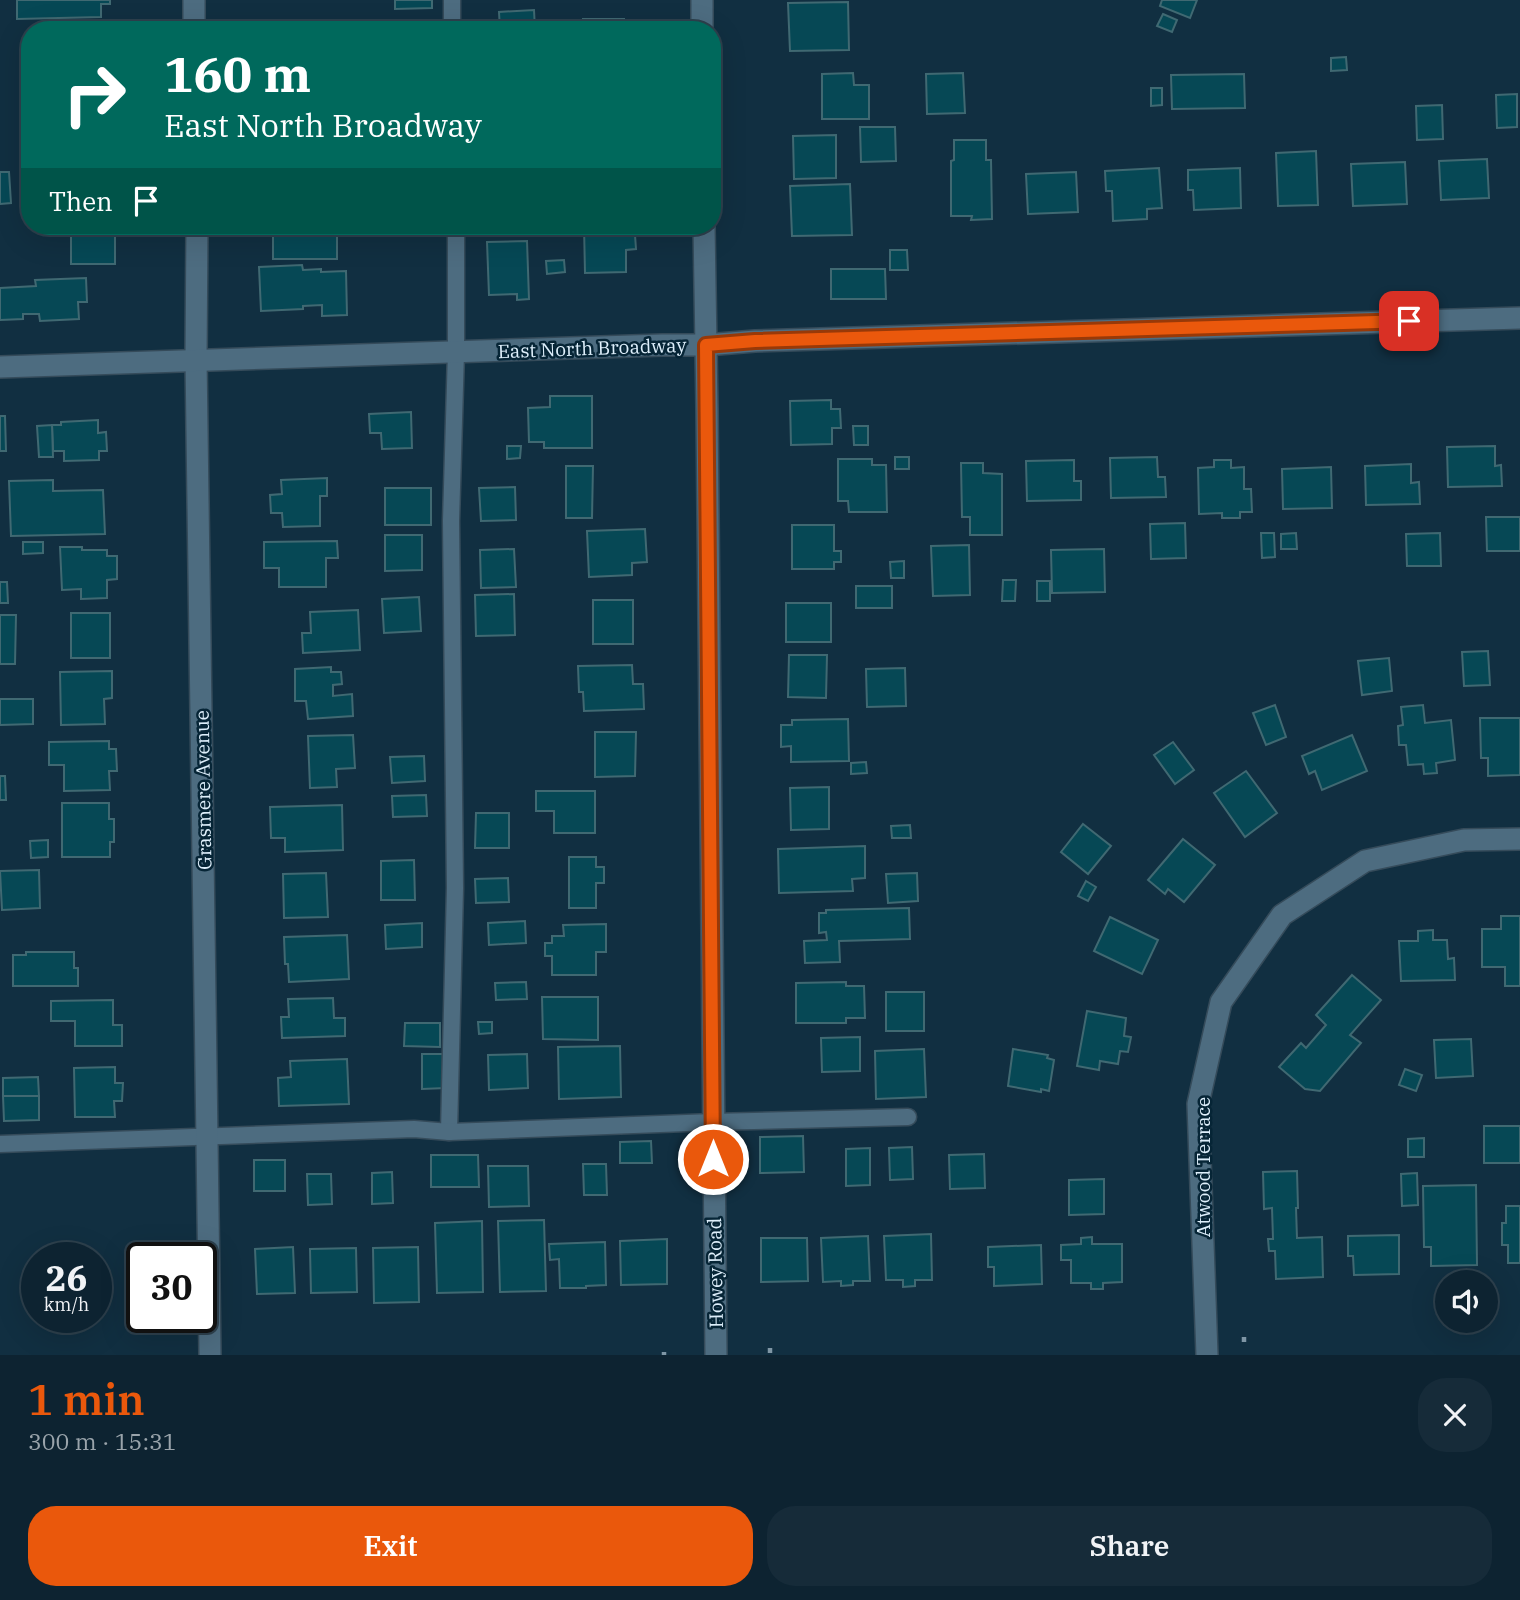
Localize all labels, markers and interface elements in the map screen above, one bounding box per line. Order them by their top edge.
text: 160 m [164,42,311,105]
icon: right [49,49,140,140]
text: East North Broadway [164,104,482,146]
icon: arrive [127,182,165,220]
text: Then [49,184,113,218]
pin [1379,291,1439,351]
icon: arrive [1390,302,1428,340]
street label: East North Broadway [497,333,688,363]
street label: Grasmere Avenue [190,710,216,870]
street label: Atwood Terrace [1191,1097,1215,1237]
position arrow [676,1122,750,1196]
street label: Howey Road [702,1218,728,1328]
speed limit sign: 30 [126,1242,217,1333]
text: 26 [45,1255,88,1301]
map controls [1435,1270,1498,1333]
button: sound [1435,1270,1498,1333]
text: km/h [44,1293,89,1316]
text: 1 min [28,1372,145,1427]
button: close [1418,1378,1492,1452]
text: 300 m · 15:31 [28,1426,177,1456]
button: Exit [28,1506,753,1586]
button: Share [767,1506,1492,1586]

